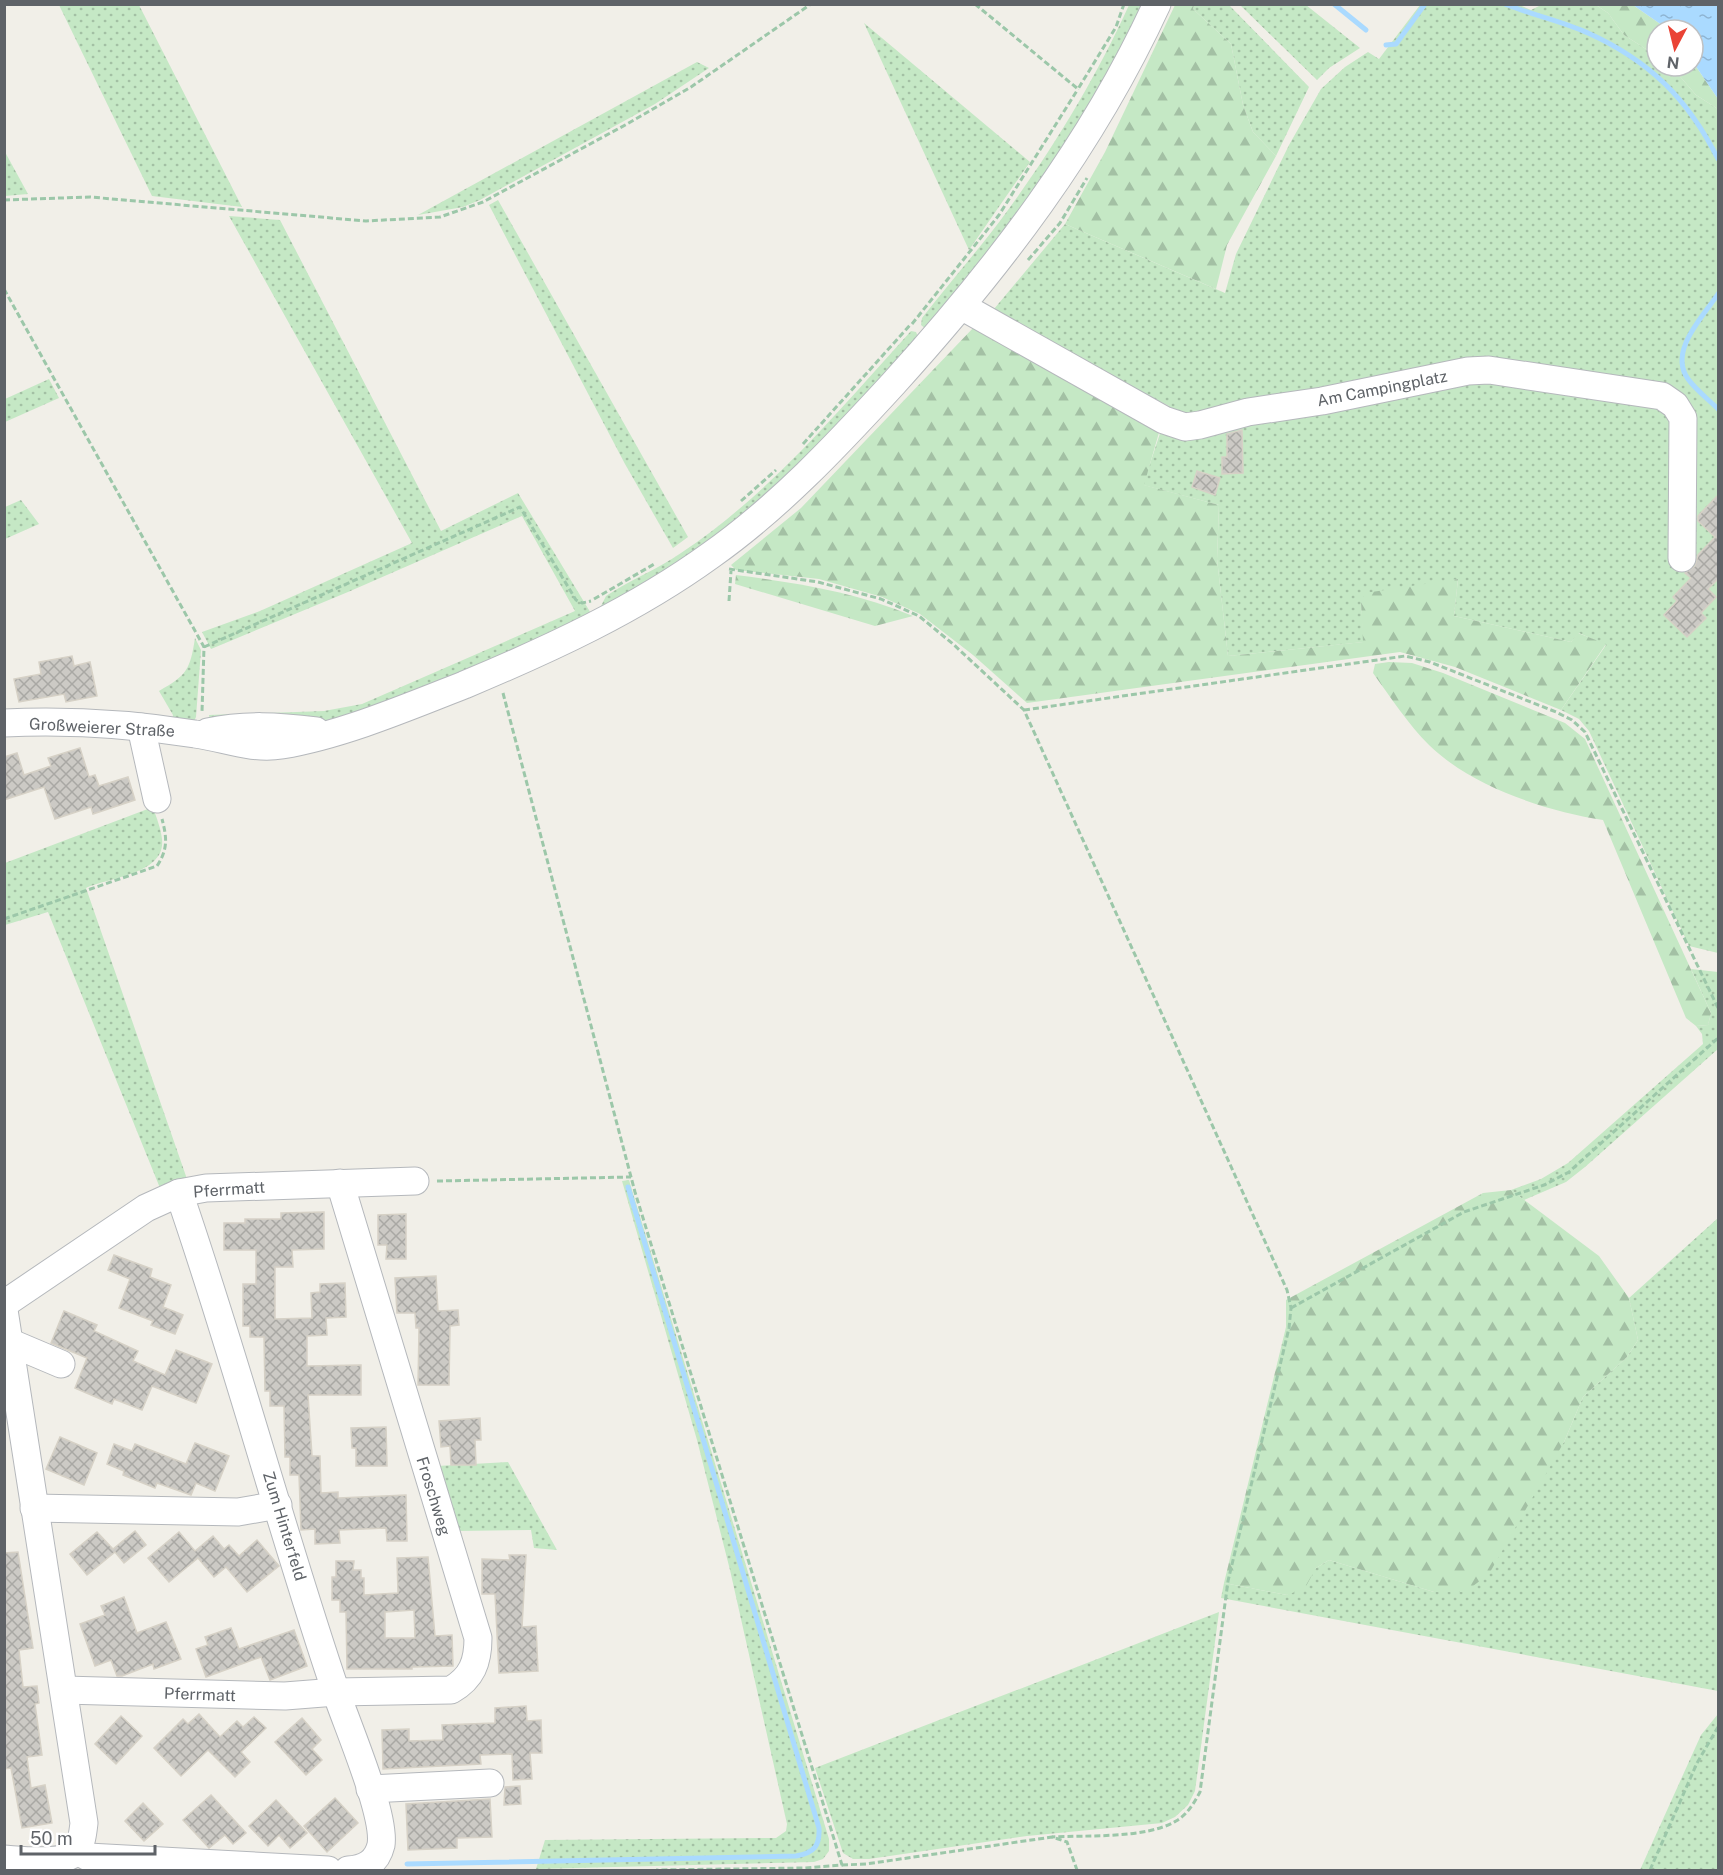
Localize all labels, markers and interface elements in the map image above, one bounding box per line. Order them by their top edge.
north arrow [1645,18,1705,78]
text: N [1666,52,1681,73]
street label: Am Campingplatz [1315,366,1449,410]
street label: Großweierer Straße [29,714,175,741]
street label: Pferrmatt [192,1178,266,1201]
street label: Froschweg [413,1454,455,1538]
street label: Zum Hinterfeld [259,1469,310,1583]
street label: Pferrmatt [164,1684,236,1705]
scale bar [21,1818,154,1856]
text: 50 m [30,1828,73,1849]

